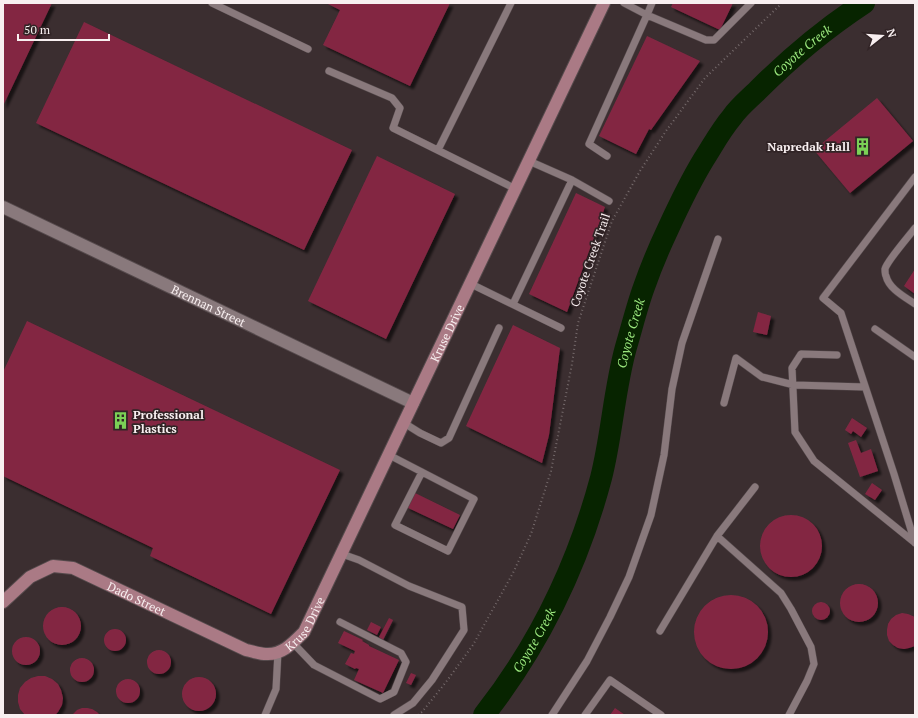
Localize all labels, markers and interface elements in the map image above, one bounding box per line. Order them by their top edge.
scale bar [18,16,109,42]
north arrow [862,16,902,56]
water label: Coyote Creek [769,20,836,80]
text: 50 m [24,22,51,37]
text: N [884,27,900,40]
building icon: Napredak Hall [853,136,873,156]
place label: Napredak Hall [767,139,850,154]
street label: Coyote Creek Trail [567,211,613,309]
street label: Brennan Street [169,281,249,330]
water label: Coyote Creek [612,295,649,370]
street label: Kruse Drive [426,302,467,364]
place label: Professional Plastics [133,407,204,436]
building icon: Professional Plastics [110,411,130,431]
street label: Dado Street [105,578,169,619]
street label: Kruse Drive [282,594,327,654]
water label: Coyote Creek [508,604,560,676]

